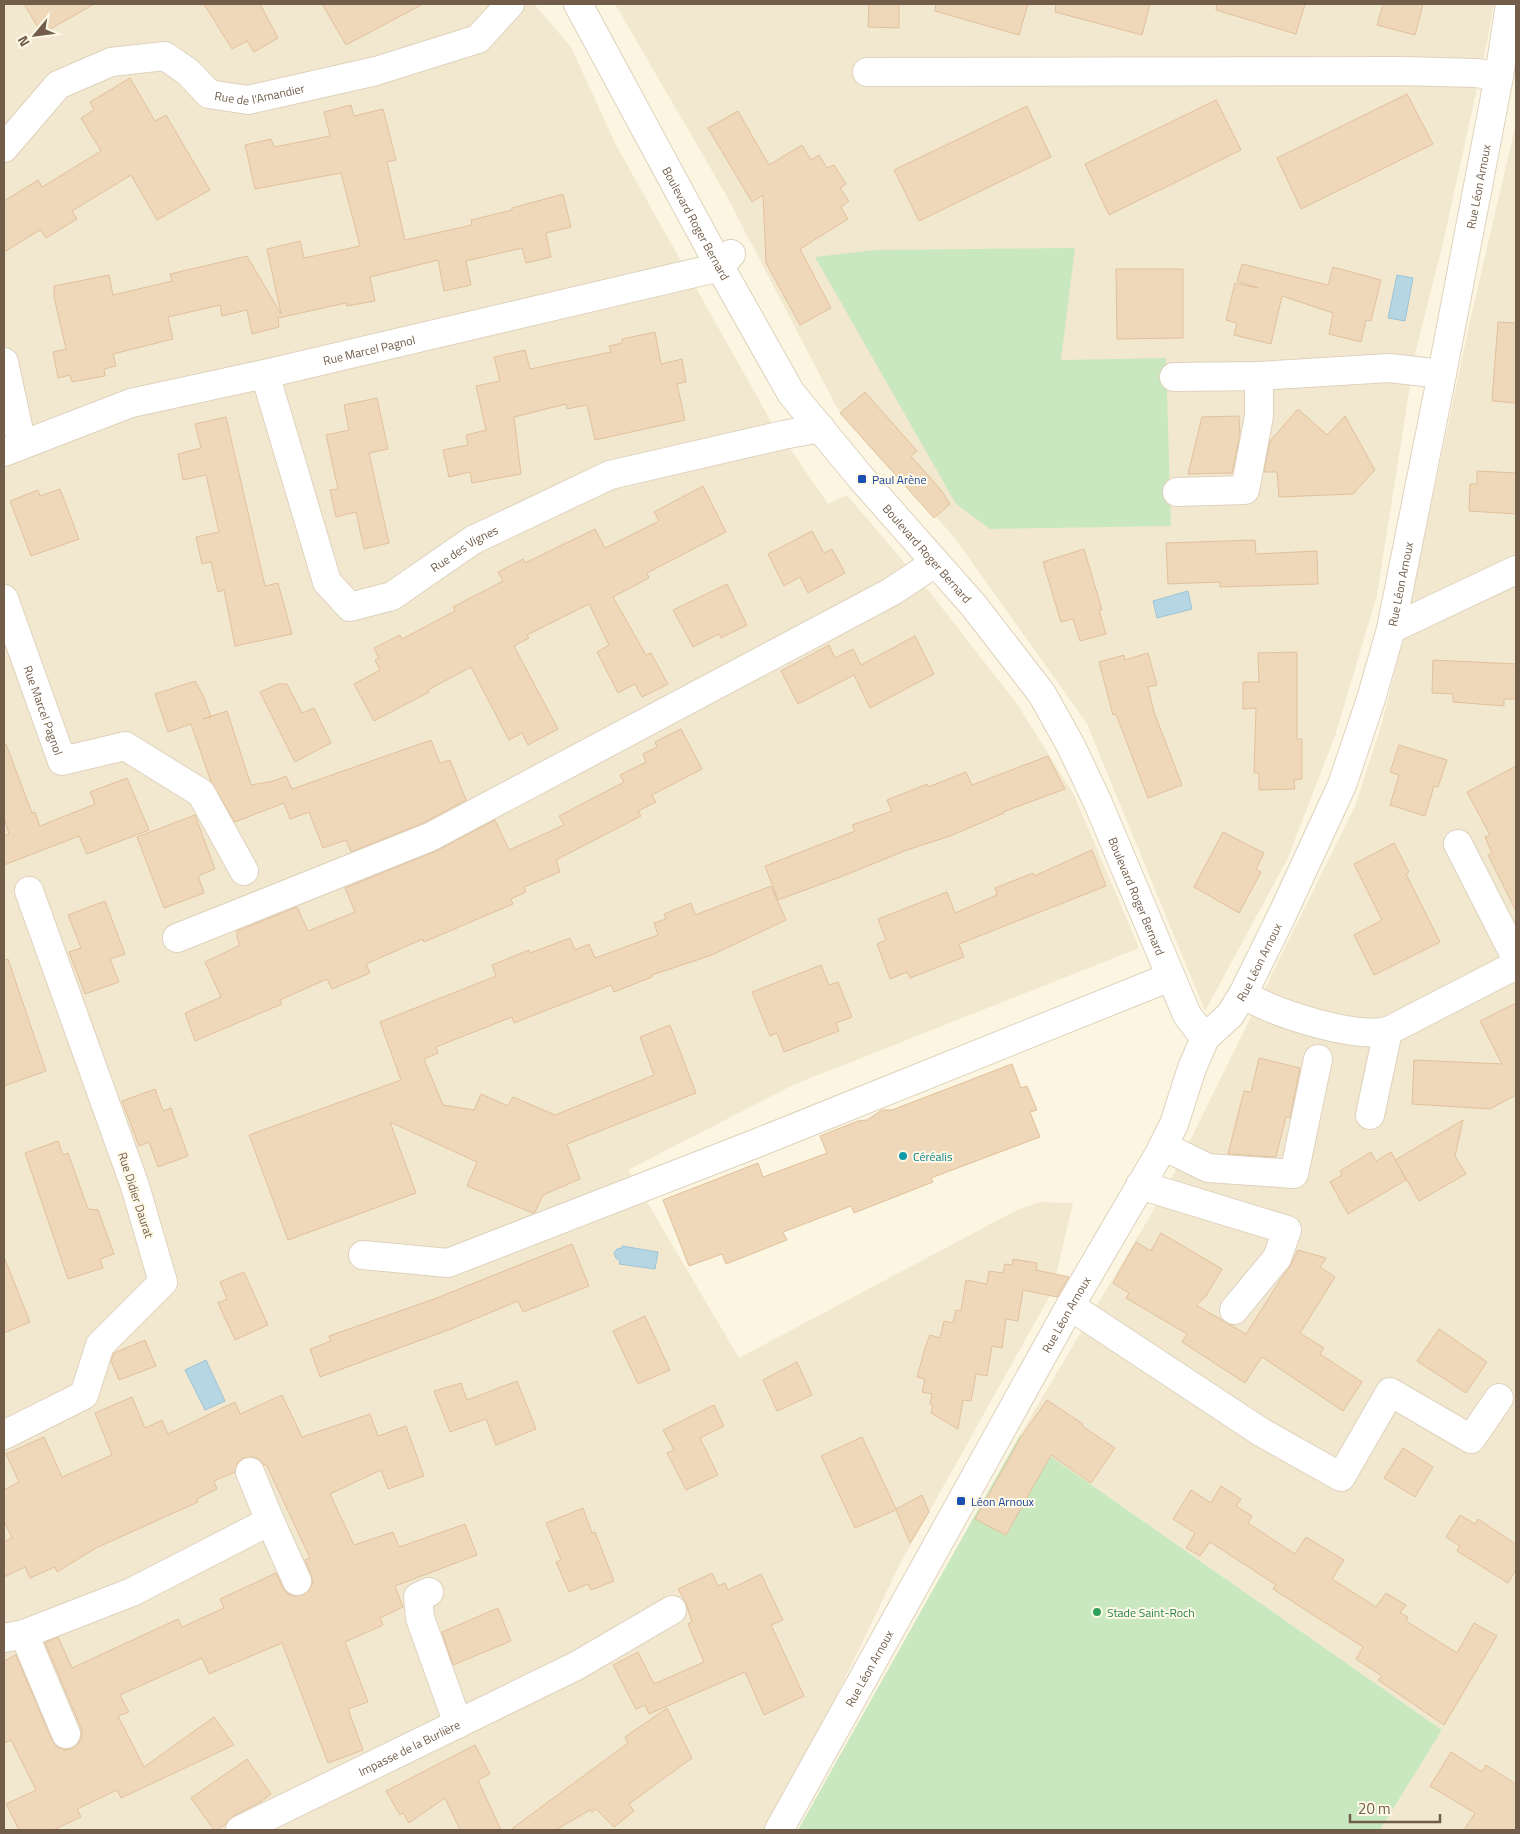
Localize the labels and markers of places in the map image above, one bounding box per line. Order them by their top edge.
place label: Paul Arène [872,470,927,489]
marker: Paul Arène [856,473,868,485]
place label: Céréalis [913,1147,953,1166]
marker: Céréalis [897,1150,909,1162]
place label: Léon Arnoux [971,1492,1035,1511]
marker: Léon Arnoux [955,1495,967,1507]
place label: Stade Saint-Roch [1107,1603,1195,1622]
marker: Stade Saint-Roch [1091,1606,1103,1618]

